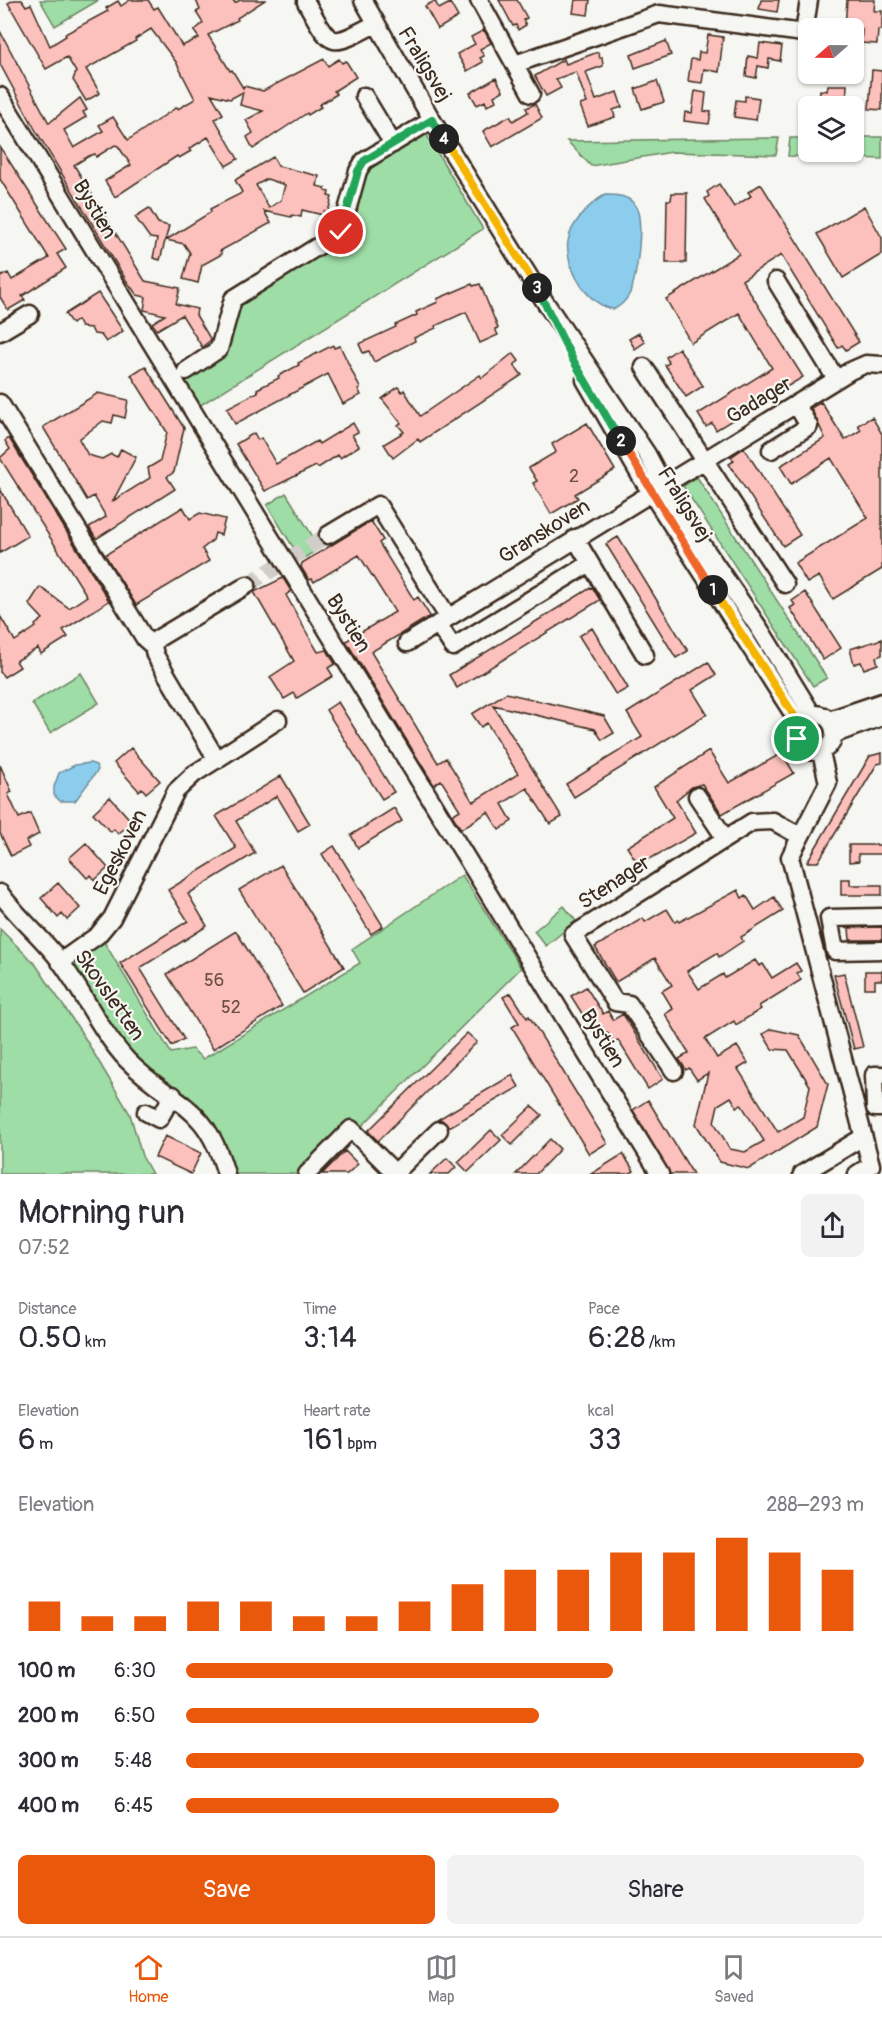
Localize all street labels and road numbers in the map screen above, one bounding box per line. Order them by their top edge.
street label: Fraligsvej [392,22,458,107]
street label: Bystien [66,175,123,244]
street label: Gadager [721,370,798,431]
street label: Fraligsvej [651,462,718,547]
street label: Granskoven [494,493,595,570]
street label: Bystien [320,589,377,658]
street label: Egeskoven [87,805,153,900]
street label: Stenager [573,849,656,916]
street label: Skovsletten [68,944,151,1046]
street label: Bystien [574,1004,631,1073]

